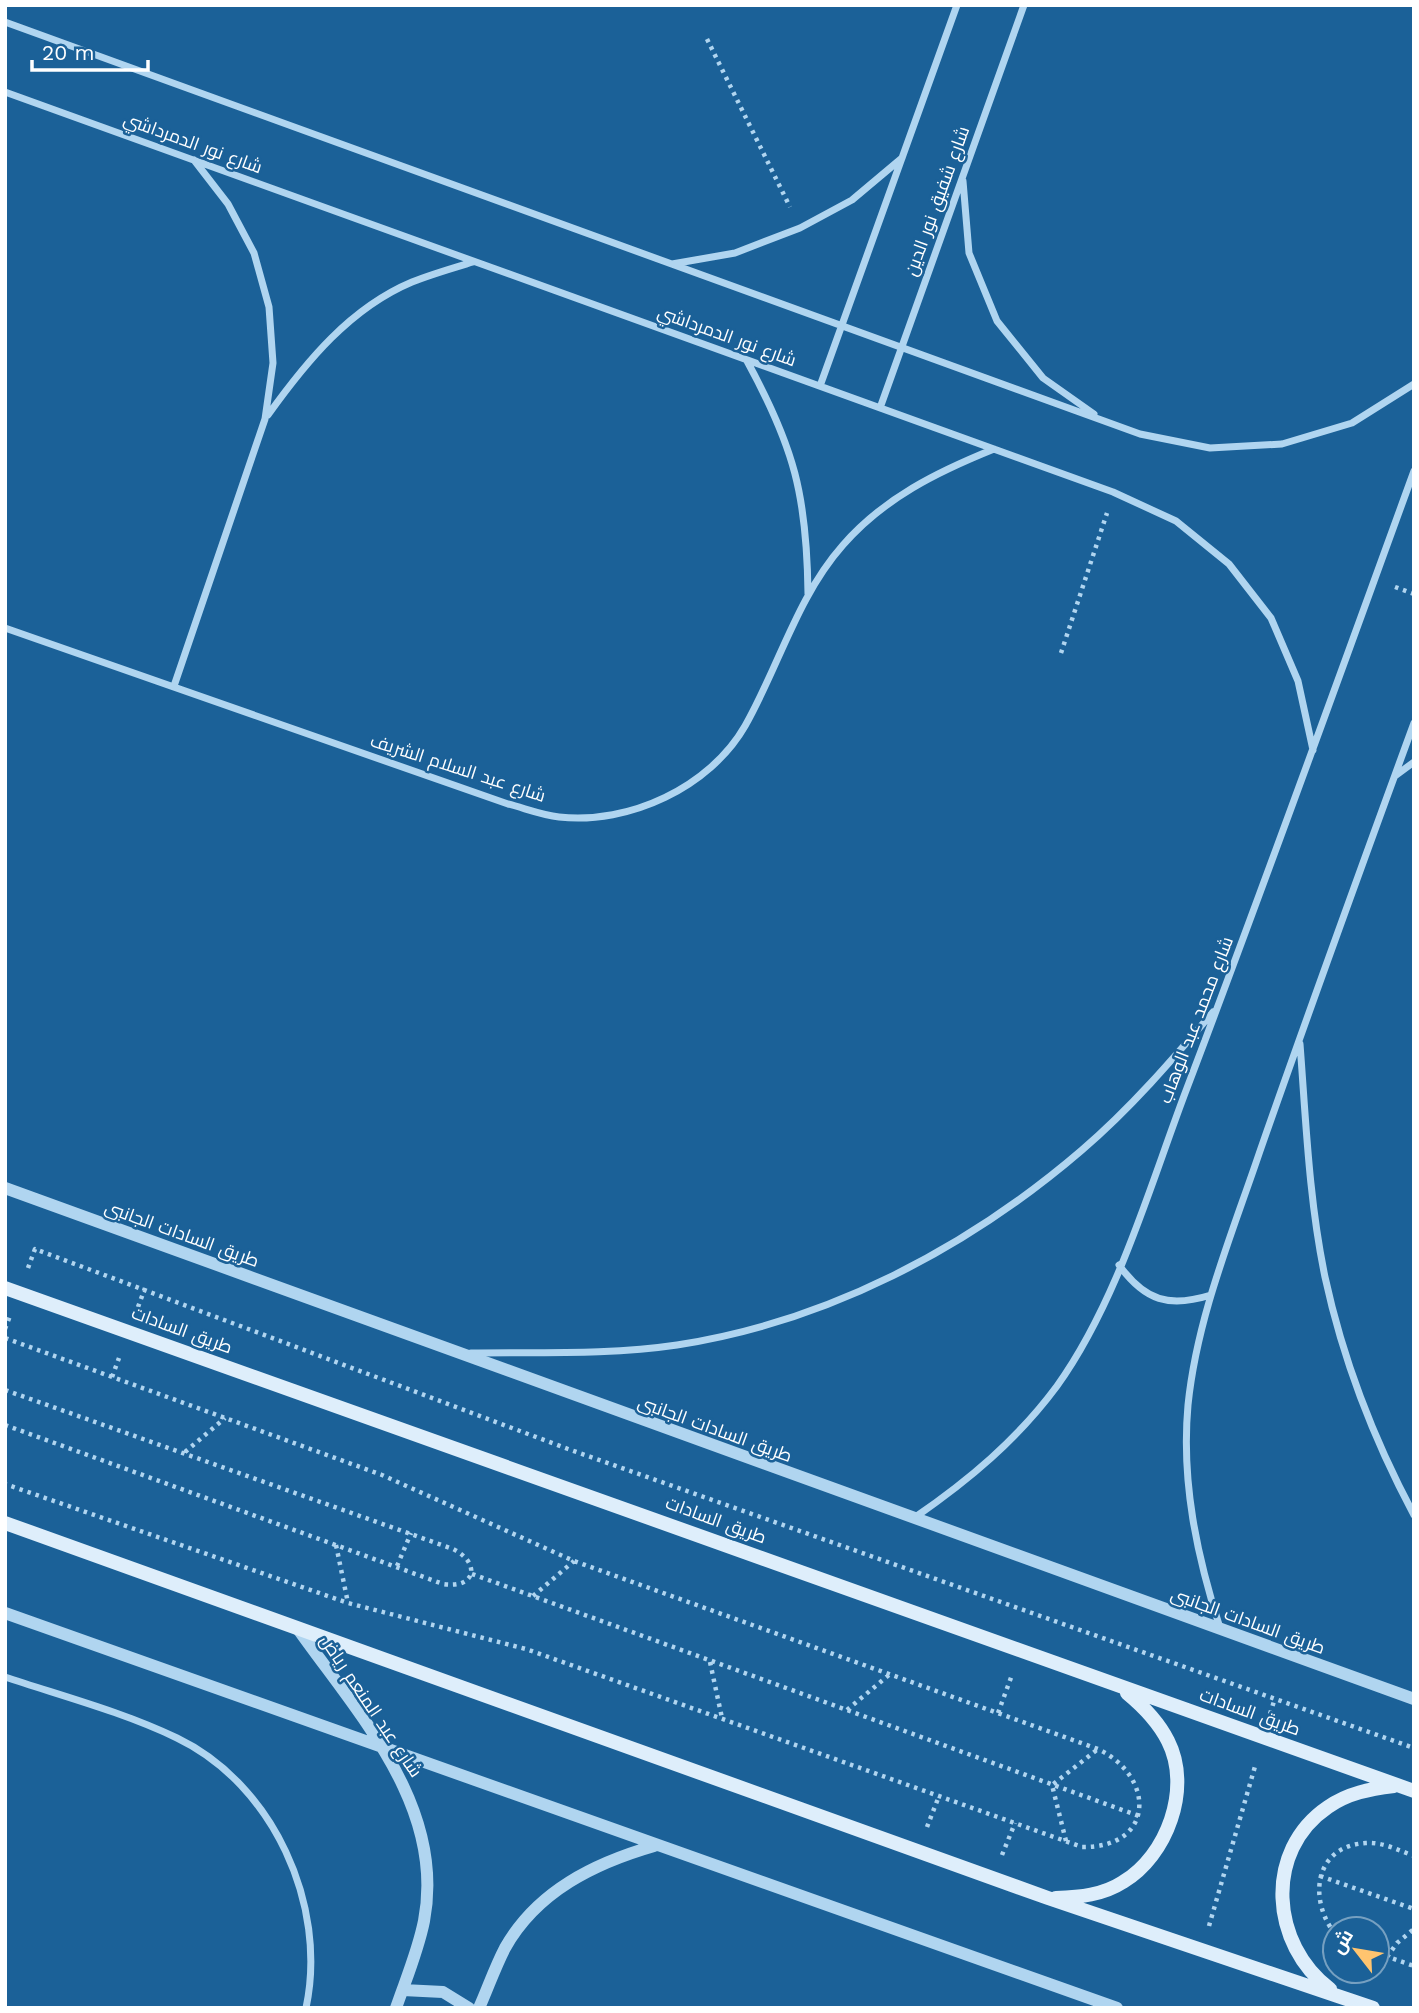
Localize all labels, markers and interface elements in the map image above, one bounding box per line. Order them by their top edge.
scale bar [32,28,147,72]
text: 20 m [42,40,94,65]
street label: شارع نور الدمرداشي [120,108,265,180]
street label: شارع شفيق نور الدين [900,123,975,279]
street label: شارع نور الدمرداشي [654,301,799,373]
street label: شارع عبد السلام الشريف [367,729,548,808]
street label: شارع محمد عبد الوهاب [1154,933,1239,1107]
street label: طريق السادات الجانبى [102,1196,262,1273]
street label: طريق السادات [128,1302,235,1359]
street label: طريق السادات الجانبى [635,1391,795,1468]
street label: طريق السادات [662,1492,769,1549]
street label: طريق السادات الجانبى [1168,1583,1328,1660]
street label: شارع عبد المنعم رياض [314,1631,427,1782]
street label: طريق السادات [1196,1684,1303,1741]
north arrow [1321,1915,1391,1985]
text: ش [1326,1925,1358,1958]

